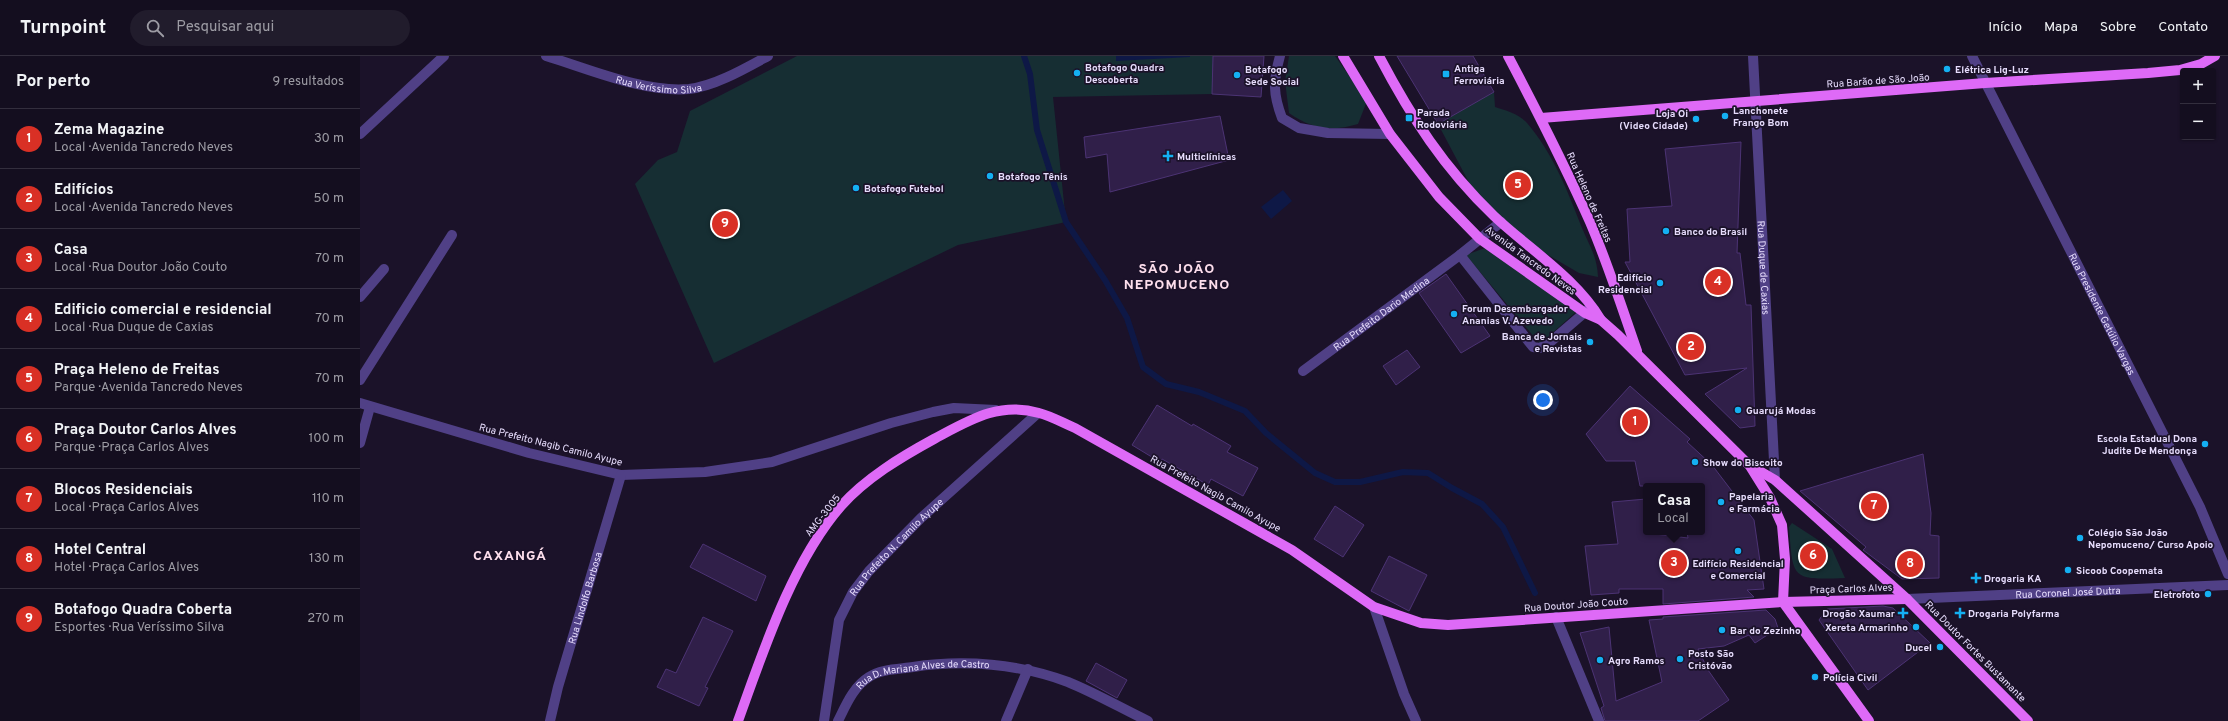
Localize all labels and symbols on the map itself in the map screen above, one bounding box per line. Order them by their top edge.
place label: Botafogo Quadra Descoberta [1085,62,1164,87]
place label: Antiga Ferroviária [1454,63,1505,88]
place label: Botafogo Sede Social [1245,64,1299,89]
marker: Elétrica Lig-Luz [1942,64,1952,74]
place label: Elétrica Lig-Luz [1955,64,2029,77]
marker: Botafogo Quadra Descoberta [1072,68,1082,78]
marker: Antiga Ferroviária [1441,69,1451,79]
marker: Botafogo Sede Social [1232,70,1242,80]
street label: Rua Barão de São João [1826,71,1930,92]
street label: Rua Veríssimo Silva [614,74,703,97]
place label: Lanchonete Frango Bom [1733,105,1789,130]
place label: Parada Rodoviária [1417,107,1467,132]
place label: Loja Oi (Video Cidade) [1619,108,1688,133]
marker: Lanchonete Frango Bom [1720,111,1730,121]
marker: Parada Rodoviária [1404,113,1414,123]
marker: Loja Oi (Video Cidade) [1691,114,1701,124]
marker: Multiclínicas [1162,150,1174,162]
street label: Rua Heleno de Freitas [1563,150,1615,245]
place label: Multiclínicas [1177,151,1236,164]
pin: 5 [1505,170,1531,200]
marker: Botafogo Tênis [985,171,995,181]
place label: Botafogo Tênis [998,171,1068,184]
marker: Botafogo Futebol [851,183,861,193]
place label: Botafogo Futebol [864,183,944,196]
pin: 9 [712,209,738,239]
street label: Rua Duque de Caxias [1754,220,1771,315]
street label: Avenida Tancredo Neves [1482,224,1578,299]
marker: Banco do Brasil [1661,226,1671,236]
place label: Banco do Brasil [1674,226,1747,239]
street label: Rua Presidente Getúlio Vargas [2065,251,2137,378]
district label: SÃO JOÃO NEPOMUCENO [1124,260,1230,294]
pin: 4 [1705,267,1731,297]
place label: Edifício Residencial [1598,272,1652,297]
street label: Rua Prefeito Dario Medina [1331,275,1433,354]
marker: Edifício Residencial [1655,278,1665,288]
place label: Forum Desembargador Ananias V. Azevedo [1462,303,1569,328]
marker: Forum Desembargador Ananias V. Azevedo [1449,309,1459,319]
place label: Banca de Jornais e Revistas [1502,331,1582,356]
pin: 2 [1678,332,1704,362]
marker: Banca de Jornais e Revistas [1585,337,1595,347]
your location [1533,390,1553,410]
marker: Guarujá Modas [1733,405,1743,415]
place label: Guarujá Modas [1746,405,1816,418]
pin: 1 [1622,407,1648,437]
street label: Rua Prefeito Nagib Camilo Ayupe [478,421,624,470]
place label: Escola Estadual Dona Judite De Mendonça [2097,433,2197,458]
marker: Escola Estadual Dona Judite De Mendonça [2200,439,2210,449]
street label: Rua Prefeito Nagib Camilo Ayupe [1148,453,1283,536]
marker: Show do Biscoito [1690,457,1700,467]
place label: Show do Biscoito [1703,457,1783,470]
place label: Papelaria e Farmácia [1729,491,1780,516]
pin: 7 [1861,491,1887,521]
street label: AMG-3005 [803,492,844,540]
street label: Rua Prefeito N. Camilo Ayupe [847,496,947,599]
marker: Papelaria e Farmácia [1716,497,1726,507]
place label: Colégio São João Nepomuceno/ Curso Apoio [2088,527,2214,552]
marker: Colégio São João Nepomuceno/ Curso Apoio [2075,533,2085,543]
pin: 6 [1800,541,1826,571]
marker: Edifício Residencial e Comercial [1733,546,1743,556]
district label: CAXANGÁ [473,547,547,565]
pin: 3 [1661,548,1687,578]
pin: 8 [1897,549,1923,579]
street label: Rua Lindolfo Barbosa [566,551,606,646]
place label: Edifício Residencial e Comercial [1692,558,1784,583]
marker: Sicoob Coopemata [2063,565,2073,575]
place label: Sicoob Coopemata [2076,565,2163,578]
marker: Drogaria KA [1971,573,1981,583]
place label: Drogaria KA [1984,573,2041,586]
street label: Praça Carlos Alves [1809,582,1893,597]
street label: Rua Coronel José Dutra [2015,585,2121,602]
place label: Eletrofoto [2154,589,2200,602]
marker: Eletrofoto [2203,589,2213,599]
street label: Rua Doutor João Couto [1524,595,1629,616]
street label: Rua Doutor Fortes Bustamante [1922,599,2028,705]
place label: Drogão Xaumar [1822,608,1896,621]
marker: Drogão Xaumar [1898,608,1908,618]
marker: Drogaria Polyfarma [1955,608,1965,618]
place label: Drogaria Polyfarma [1968,608,2059,621]
place label: Xereta Armarinho [1825,622,1908,635]
marker: Xereta Armarinho [1911,622,1921,632]
marker: Bar do Zezinho [1717,625,1727,635]
place label: Bar do Zezinho [1730,625,1801,638]
place label: Ducel [1905,642,1932,655]
marker: Ducel [1935,642,1945,652]
place label: Posto São Cristóvão [1688,648,1734,673]
marker: Posto São Cristóvão [1675,654,1685,664]
marker: Agro Ramos [1595,655,1605,665]
place label: Agro Ramos [1608,655,1665,668]
street label: Rua D. Mariana Alves de Castro [854,658,990,693]
marker: Polícia Civil [1810,672,1820,682]
place label: Polícia Civil [1823,672,1878,685]

